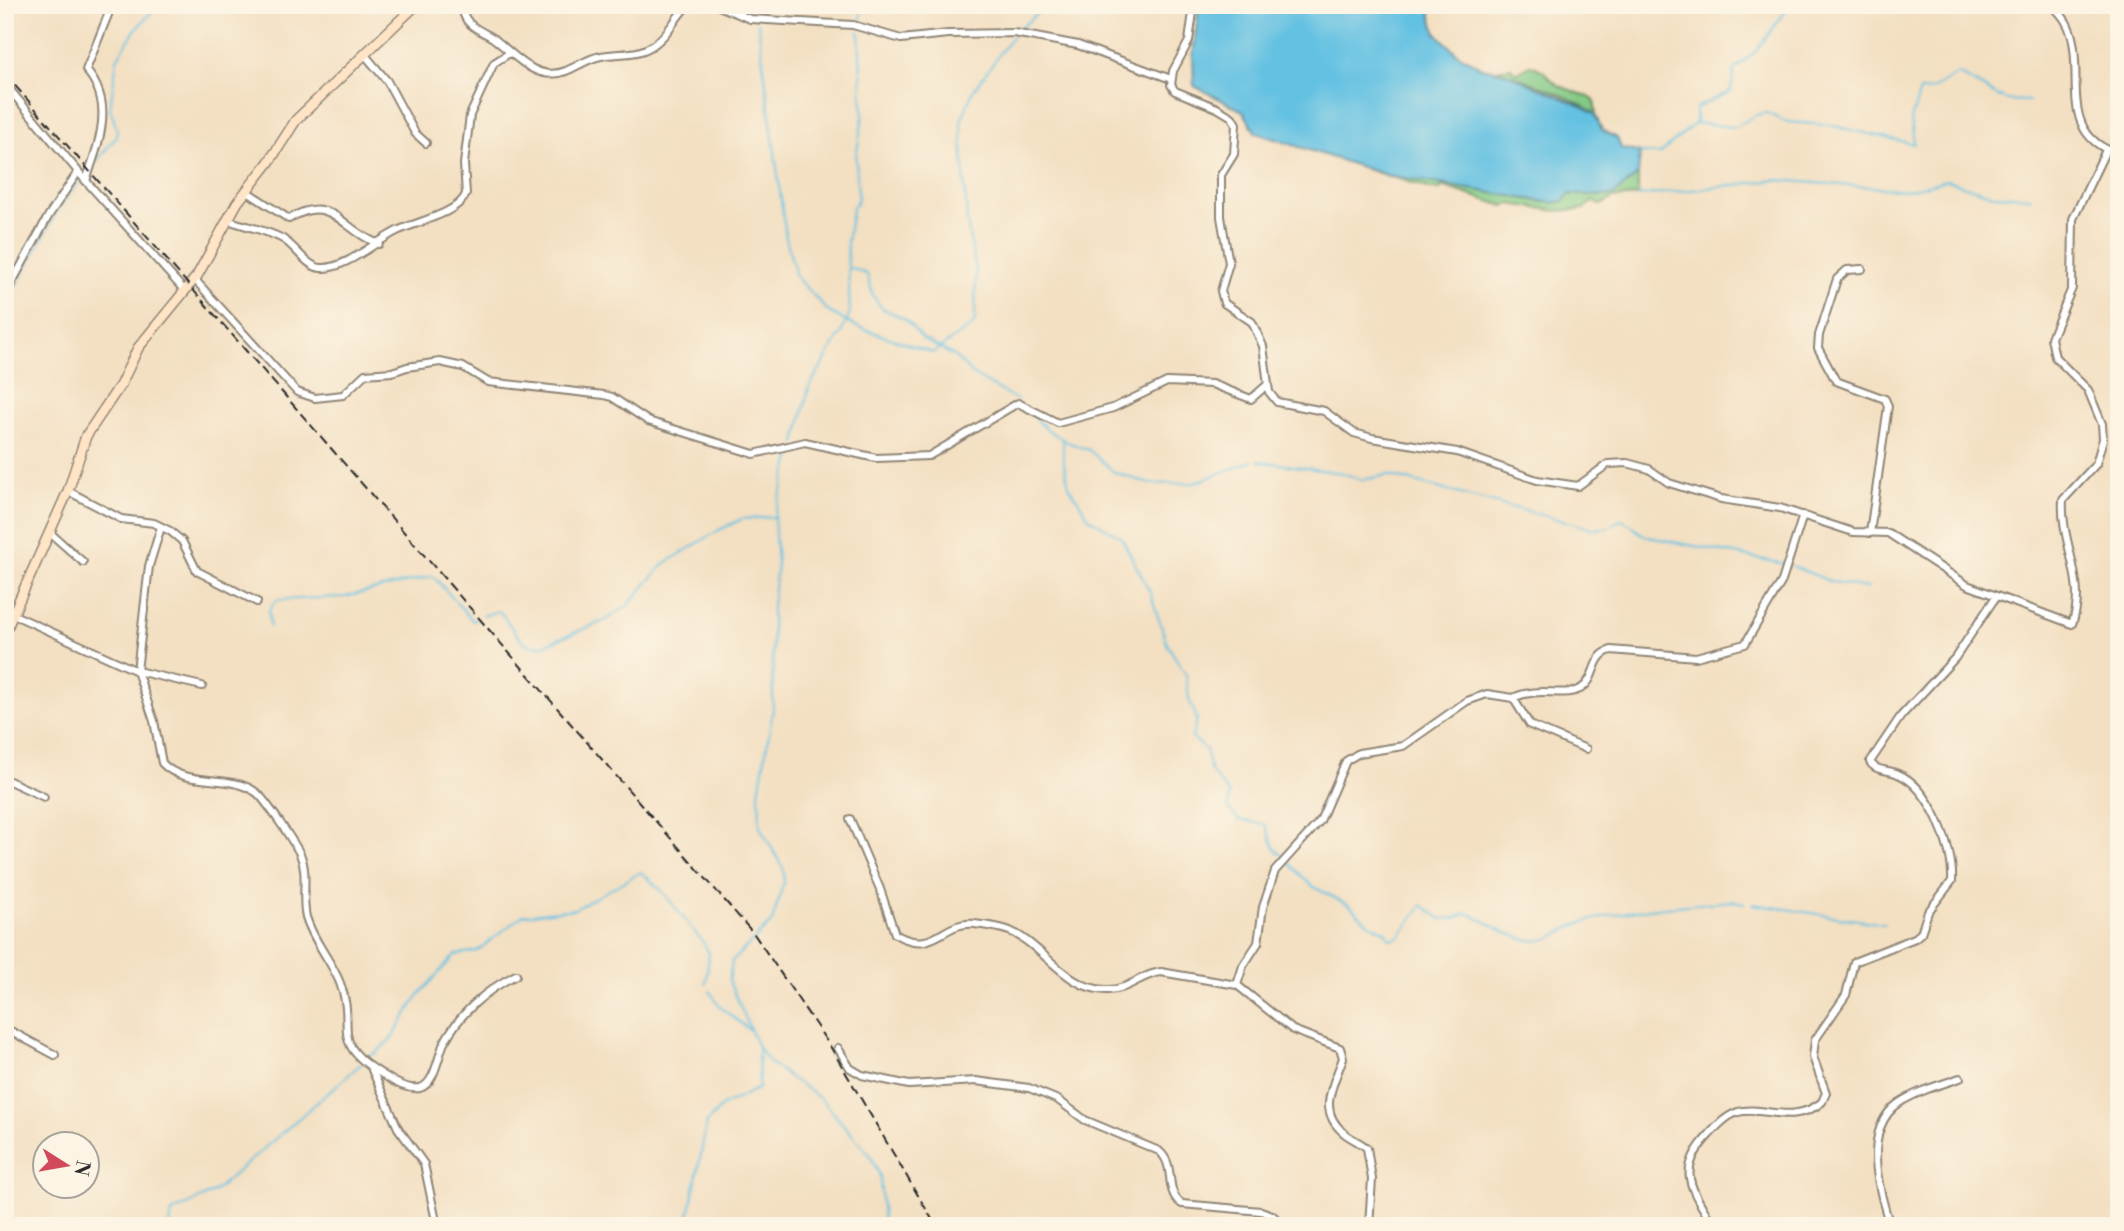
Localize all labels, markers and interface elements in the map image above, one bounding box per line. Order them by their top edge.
north arrow [32,1130,102,1200]
text: N [68,1158,95,1178]

